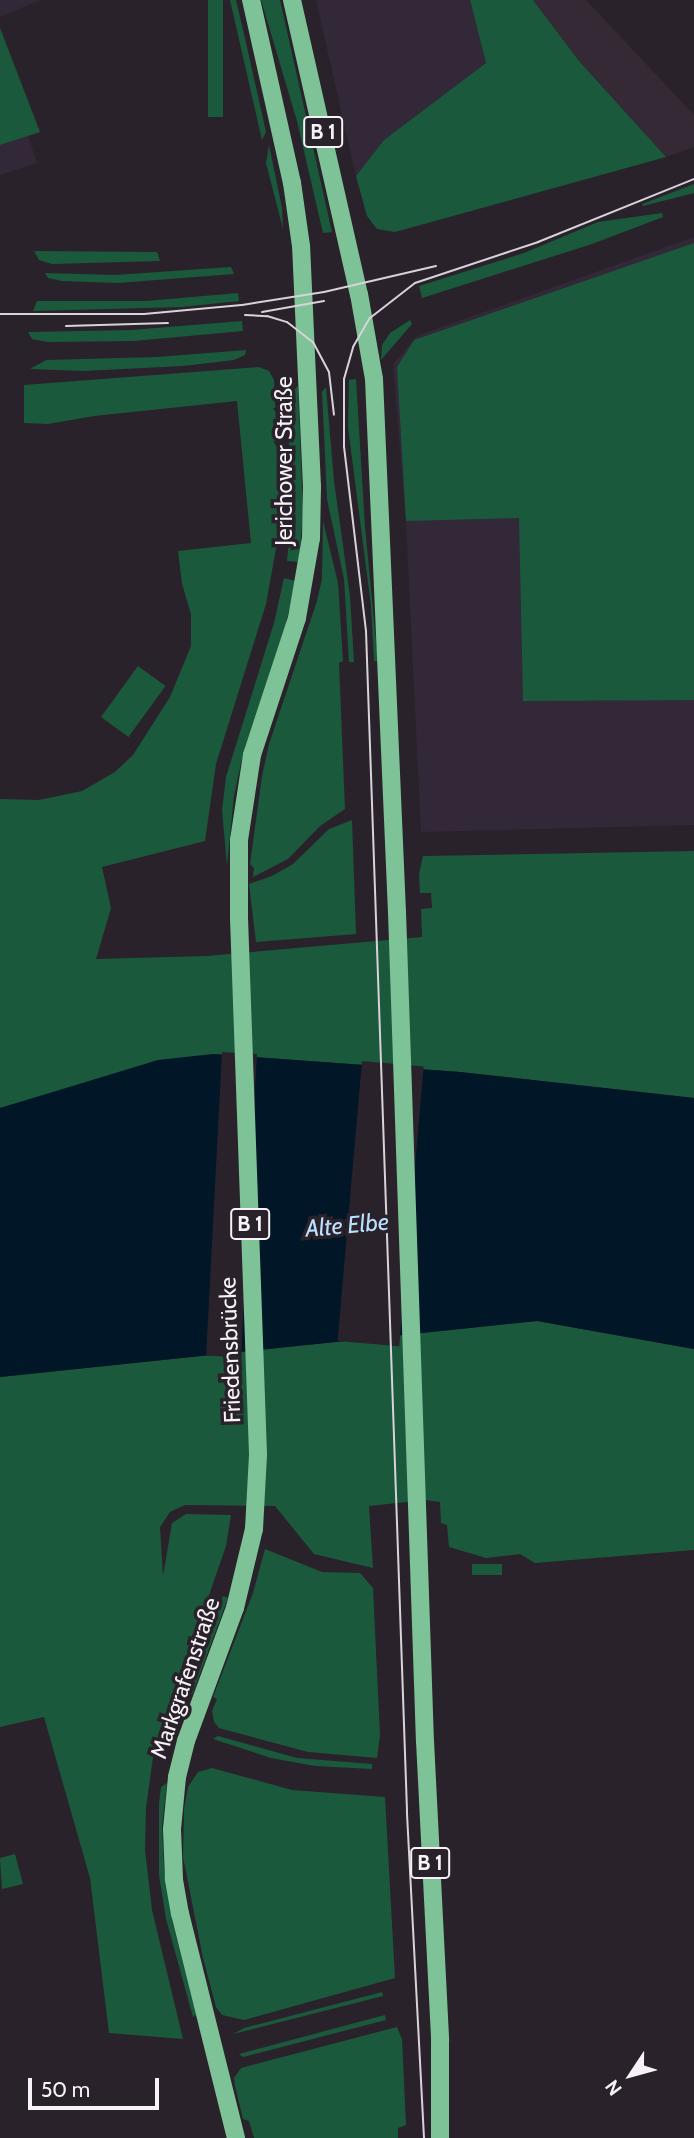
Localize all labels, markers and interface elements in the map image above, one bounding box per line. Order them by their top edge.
road number: B 1 [302,114,344,150]
street label: Jerichower Straße [270,376,298,546]
road number: B 1 [229,1206,271,1242]
water label: Alte Elbe [304,1207,390,1243]
street label: Friedensbrücke [214,1277,246,1423]
street label: Markgrafenstraße [145,1594,225,1762]
road number: B 1 [409,1846,451,1881]
north arrow [596,2040,666,2110]
scale bar [32,2064,163,2108]
text: N [600,2075,627,2100]
text: 50 m [41,2077,90,2102]

